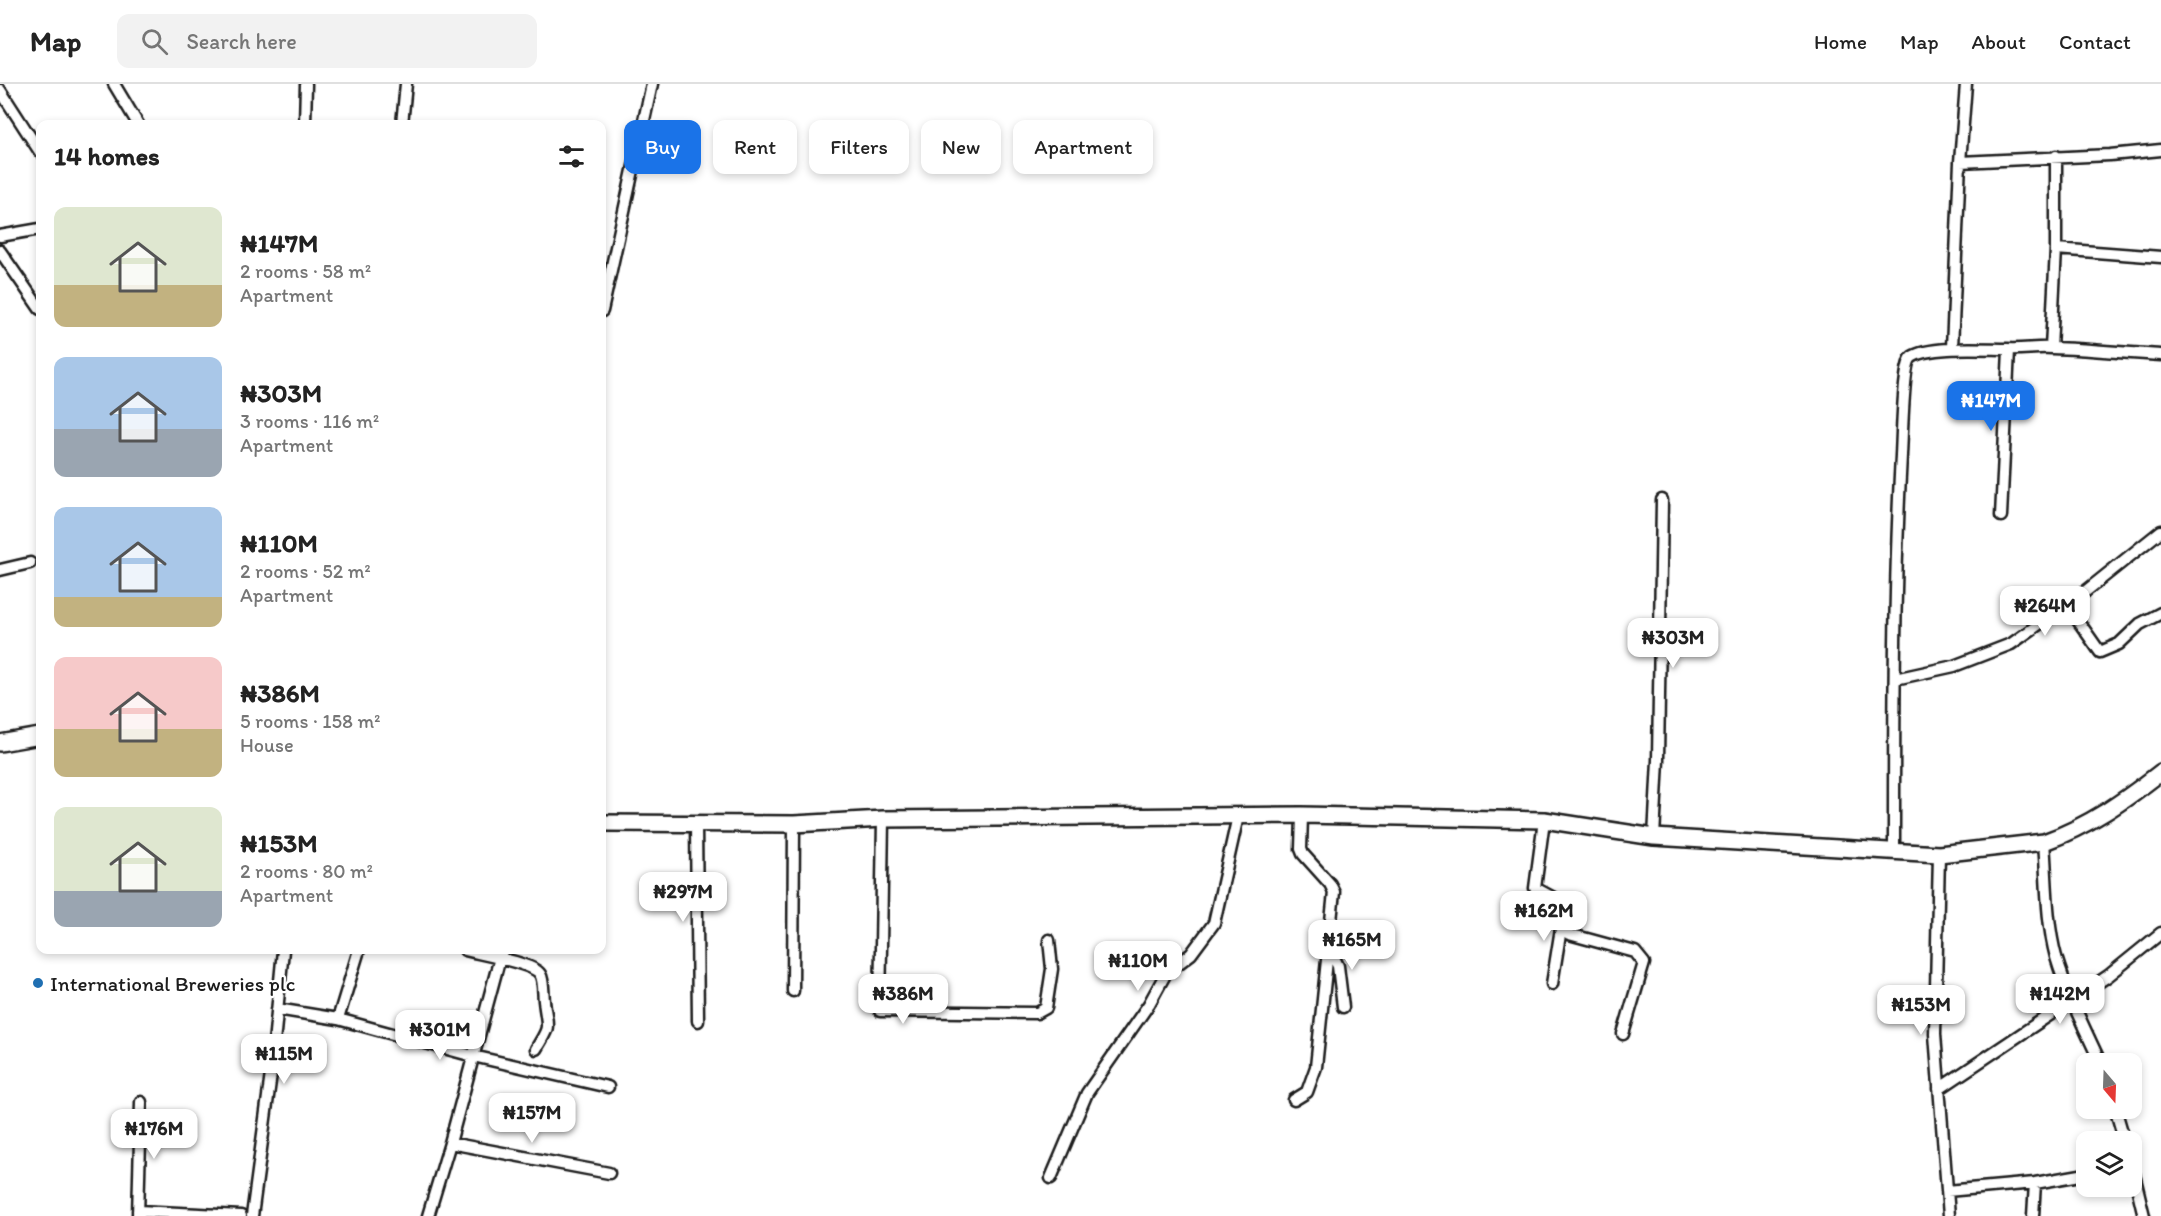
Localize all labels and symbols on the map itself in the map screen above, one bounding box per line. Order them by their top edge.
pin: ₦147M [1949,381,2033,432]
pin: ₦264M [2003,586,2087,637]
pin: ₦303M [1631,618,1715,669]
pin: ₦297M [641,872,725,923]
pin: ₦162M [1502,891,1586,942]
pin: ₦165M [1310,920,1394,971]
pin: ₦110M [1096,941,1180,992]
place label: International Breweries plc [50,971,295,996]
pin: ₦386M [861,974,945,1025]
pin: ₦142M [2018,974,2102,1025]
marker: International Breweries plc [31,976,45,990]
pin: ₦153M [1879,985,1963,1036]
pin: ₦301M [398,1010,482,1061]
pin: ₦115M [242,1034,326,1085]
north arrow [2076,1053,2142,1119]
pin: ₦157M [490,1093,574,1144]
pin: ₦176M [112,1109,196,1160]

